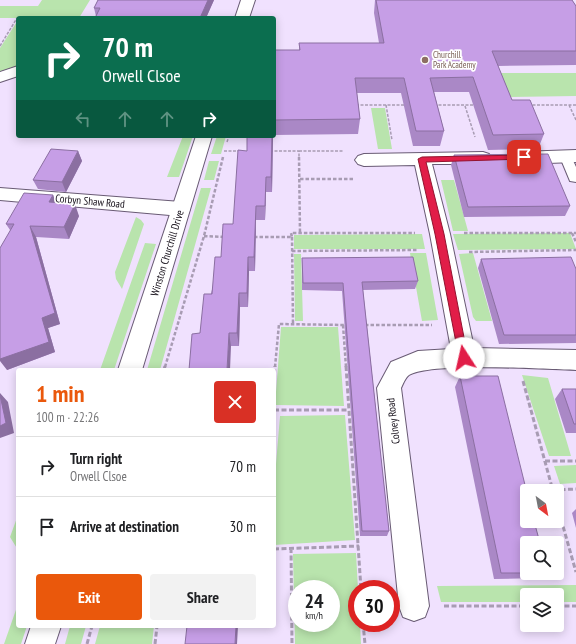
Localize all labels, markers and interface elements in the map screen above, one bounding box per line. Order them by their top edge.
text: 70 m [102,28,153,65]
icon: right [36,32,88,84]
place label: Churchill Park Academy [433,49,476,70]
marker: Churchill Park Academy [420,55,430,65]
text: Orwell Clsoe [102,64,181,87]
icon: left [72,108,94,130]
icon: ahead [114,108,136,130]
icon: ahead [156,108,178,130]
icon: right [198,108,220,130]
pin [507,140,541,174]
icon: arrive [513,146,535,168]
street label: Corbyn Shaw Road [55,191,126,211]
street label: Winston Churchill Drive [147,208,187,298]
position arrow [443,337,485,379]
text: 1 min [36,378,84,409]
button: close [214,381,256,423]
street label: Colney Road [383,397,403,445]
text: 100 m · 22:26 [36,409,99,426]
text: Turn right [70,449,122,468]
icon: right [36,456,58,478]
text: 70 m [230,457,256,476]
text: Orwell Clsoe [70,468,127,485]
north arrow [520,484,564,528]
map controls [520,484,564,632]
icon: arrive [36,516,58,538]
text: Arrive at destination [70,517,179,536]
text: 30 m [230,517,256,536]
button: search [520,536,564,580]
button: Exit [36,574,142,620]
button: Share [150,574,256,620]
speed limit sign: 30 [348,580,400,632]
text: 24 [304,588,324,614]
button: layers [520,588,564,632]
text: km/h [305,609,323,622]

